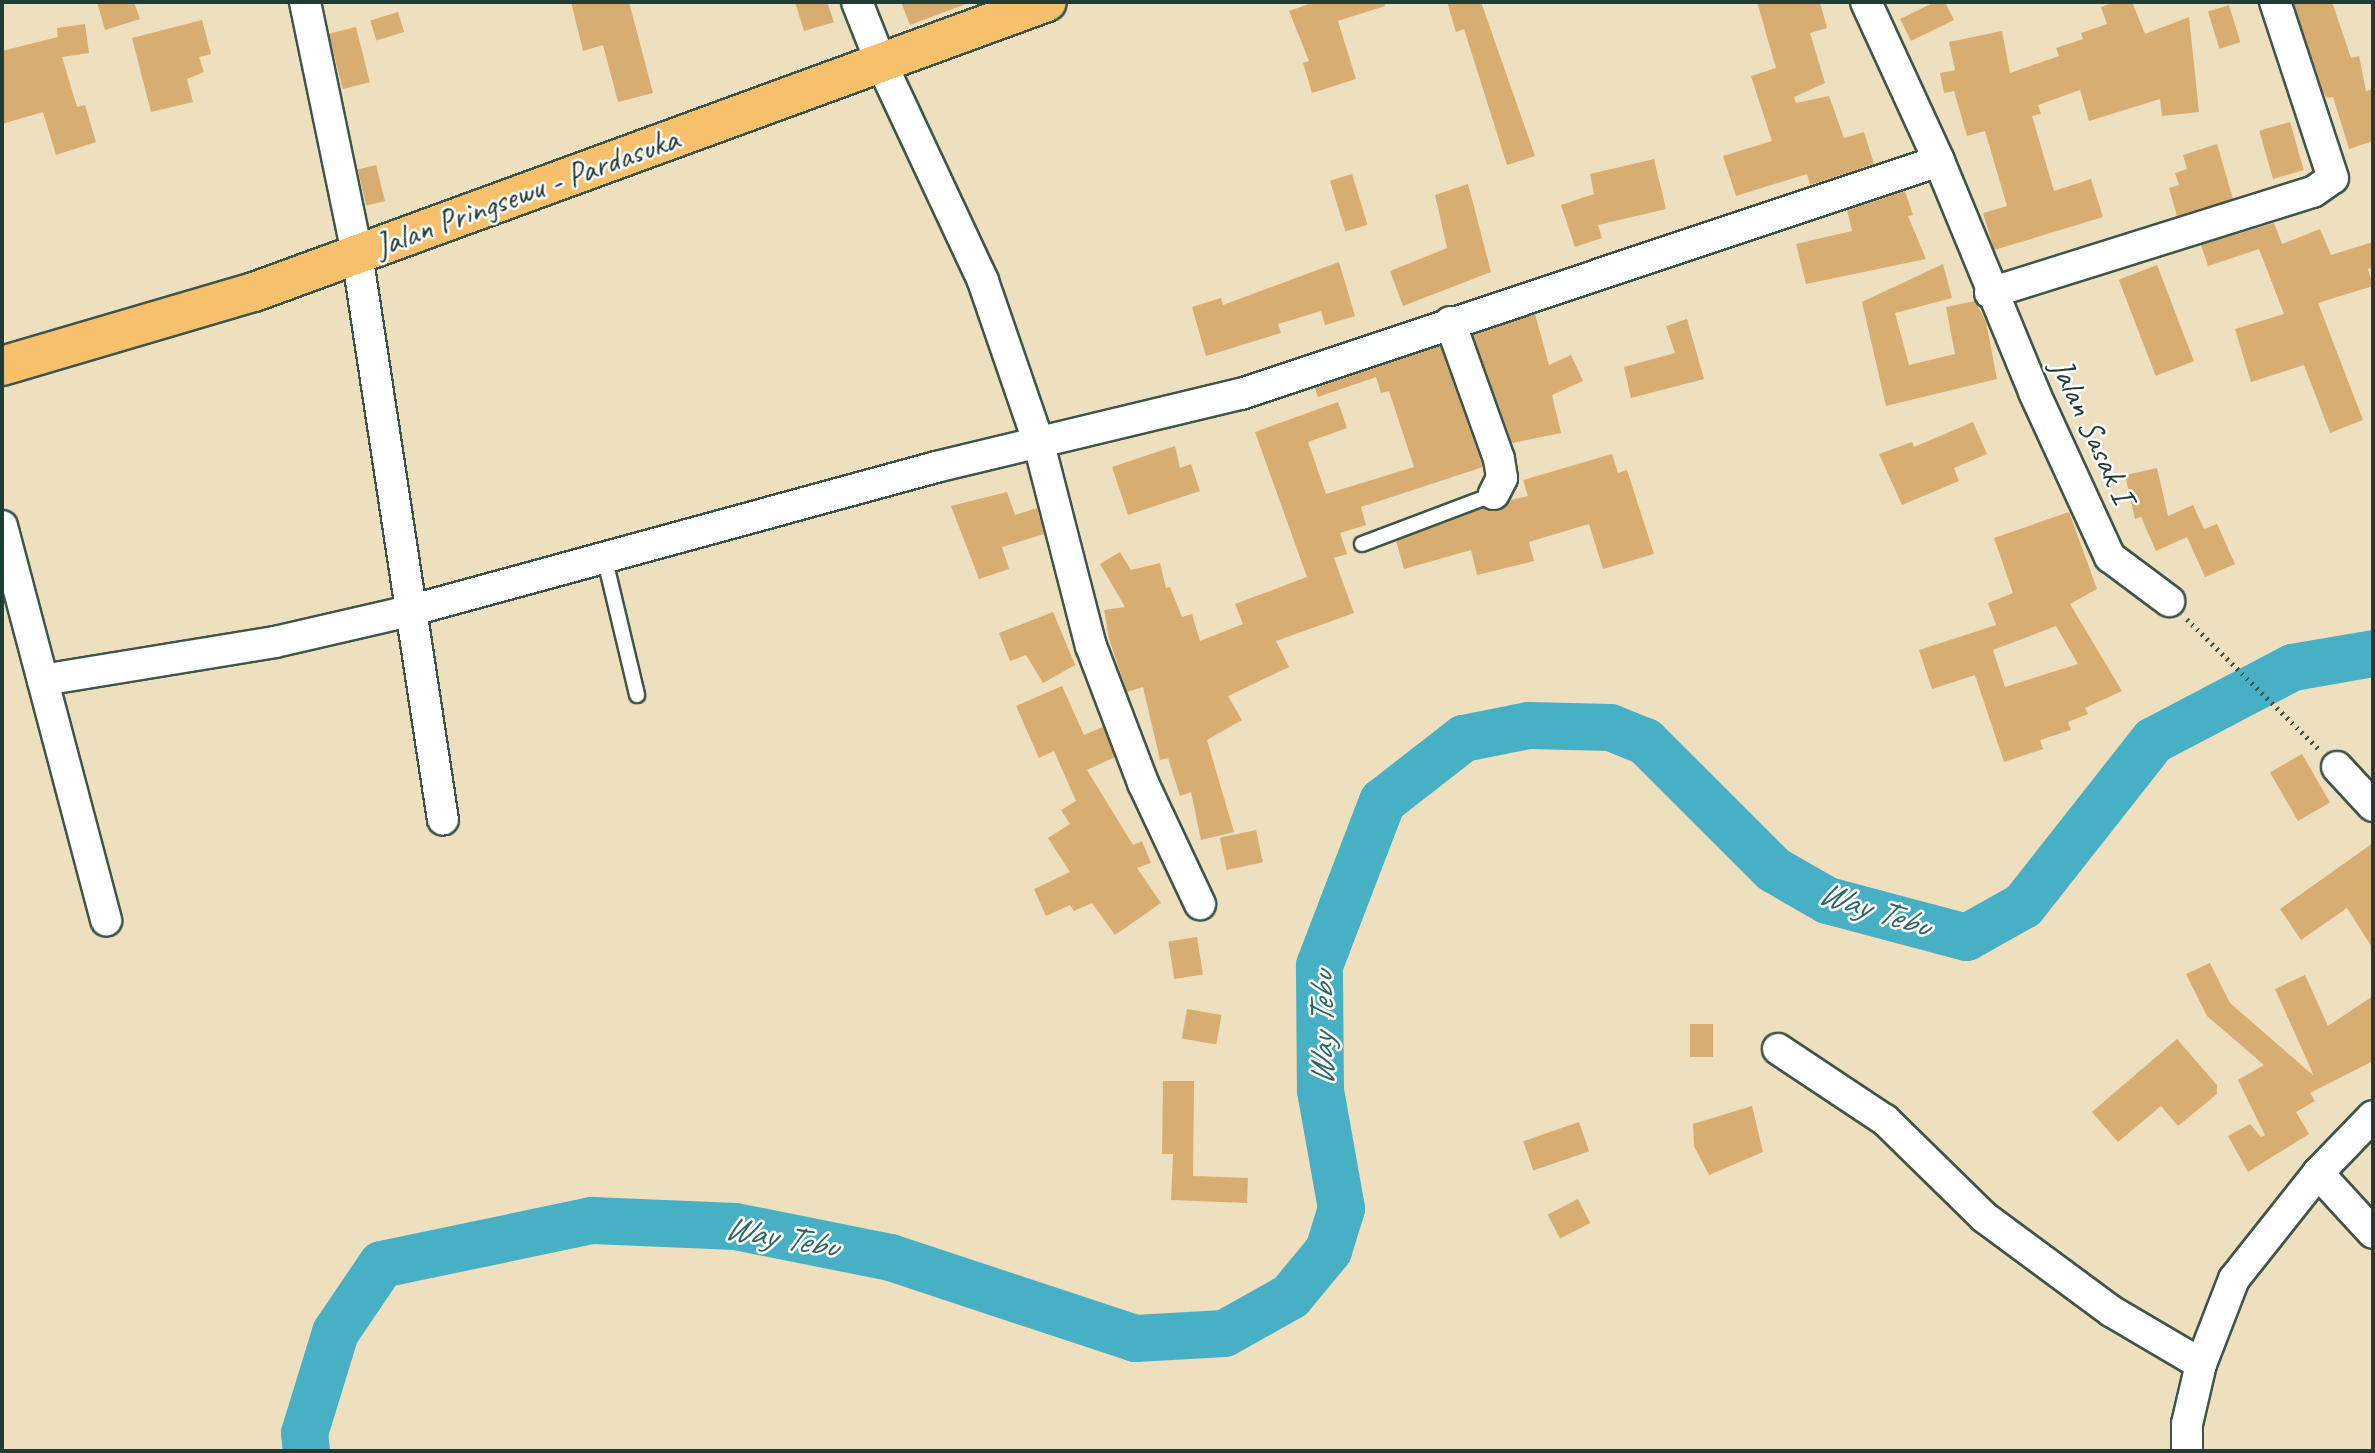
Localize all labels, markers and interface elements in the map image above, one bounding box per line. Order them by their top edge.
street label: Jalan Pringsewu - Pardasuka [370,120,684,266]
street label: Jalan Sasak I [2042,353,2142,509]
water label: Way Tebu [1814,872,1934,946]
water label: Way Tebu [1301,973,1343,1085]
water label: Way Tebu [722,1207,840,1267]

